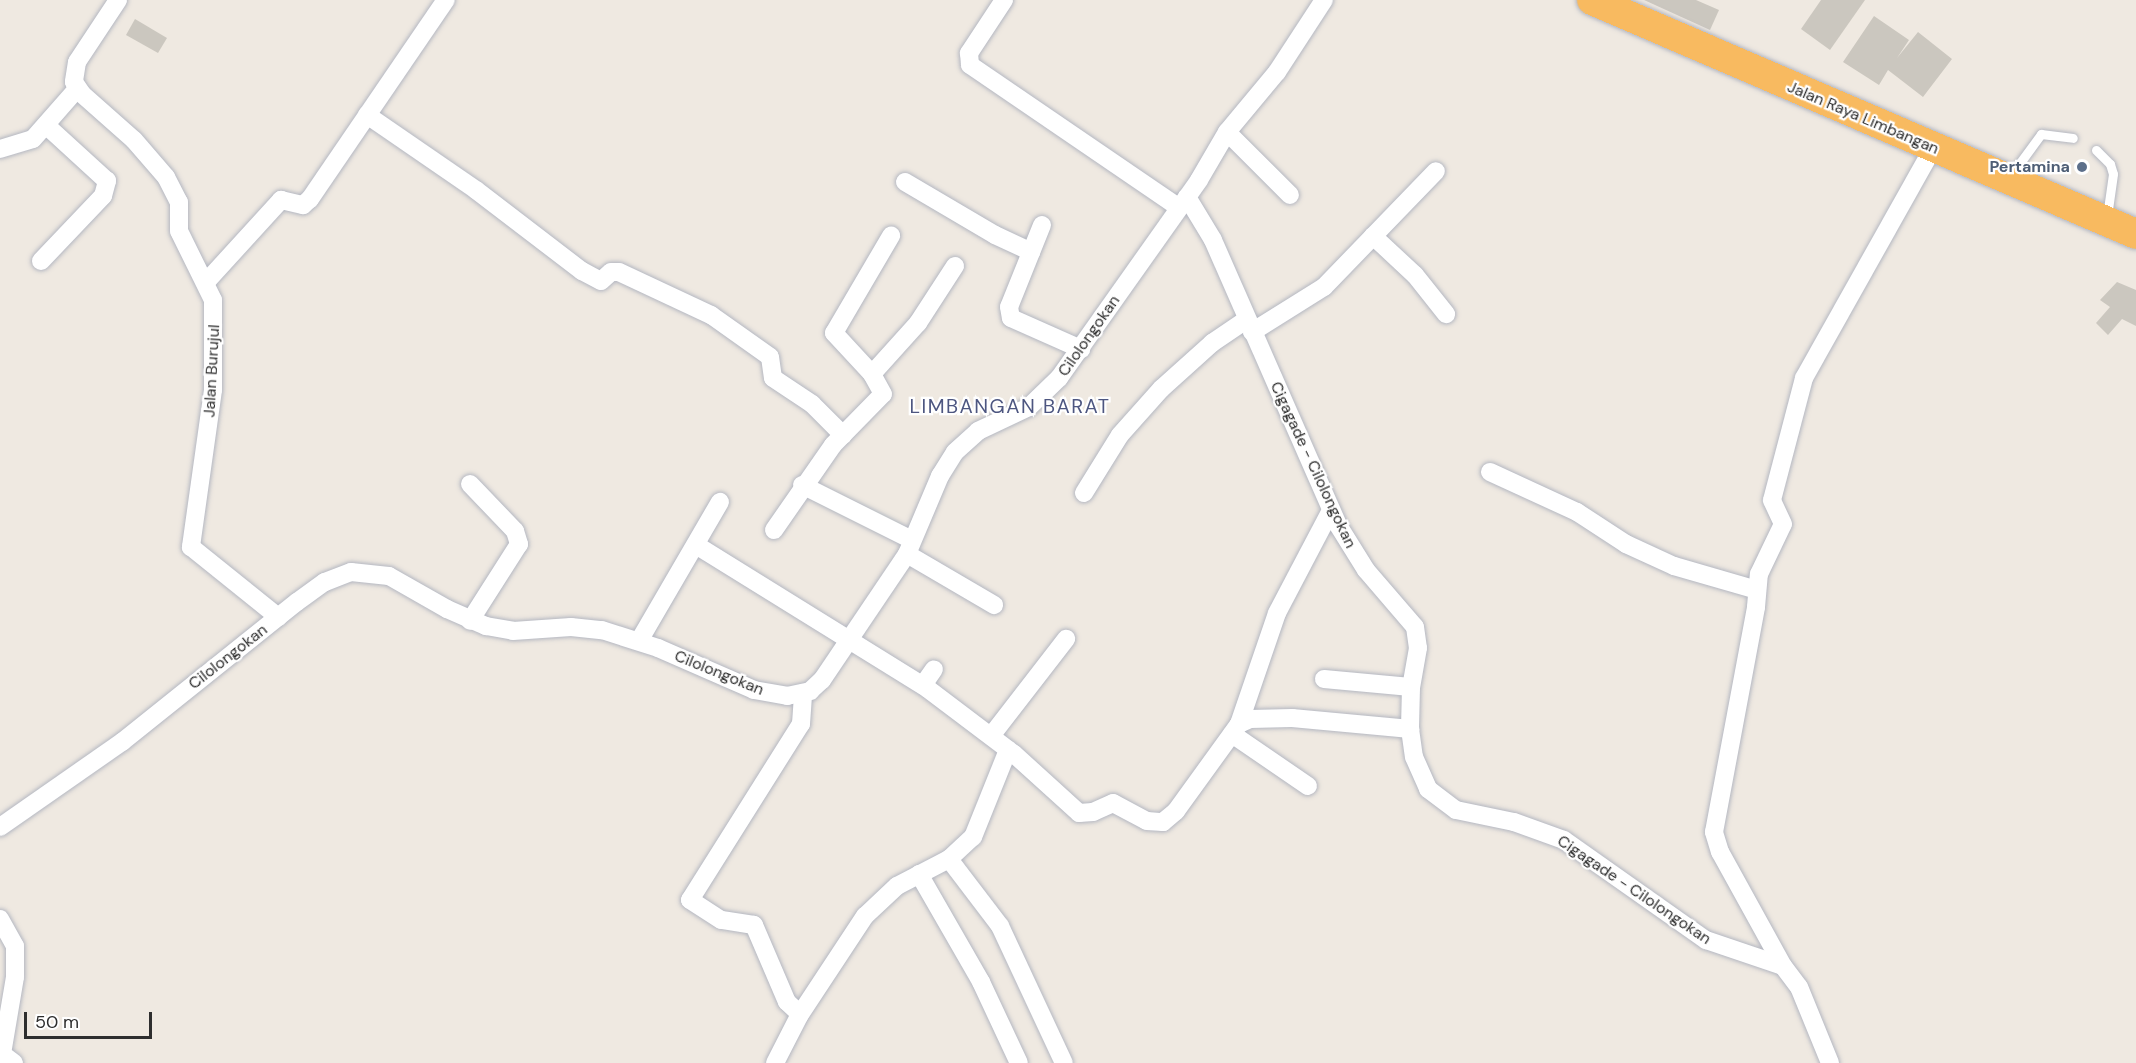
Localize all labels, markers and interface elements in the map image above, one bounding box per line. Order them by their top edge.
street label: Jalan Raya Limbangan [1784,77,1942,159]
place label: Pertamina [1989,157,2070,177]
marker: Pertamina [2075,160,2089,174]
street label: Cilolongokan [1054,292,1124,380]
street label: Jalan Burujul [200,324,224,418]
street label: Cigagade - Cilolongokan [1266,379,1360,551]
district label: LIMBANGAN BARAT [910,394,1110,418]
street label: Cilolongokan [185,620,271,694]
street label: Cilolongokan [672,646,766,700]
street label: Cigagade - Cilolongokan [1553,831,1715,949]
scale bar [27,1000,154,1038]
text: 50 m [35,1010,79,1034]

